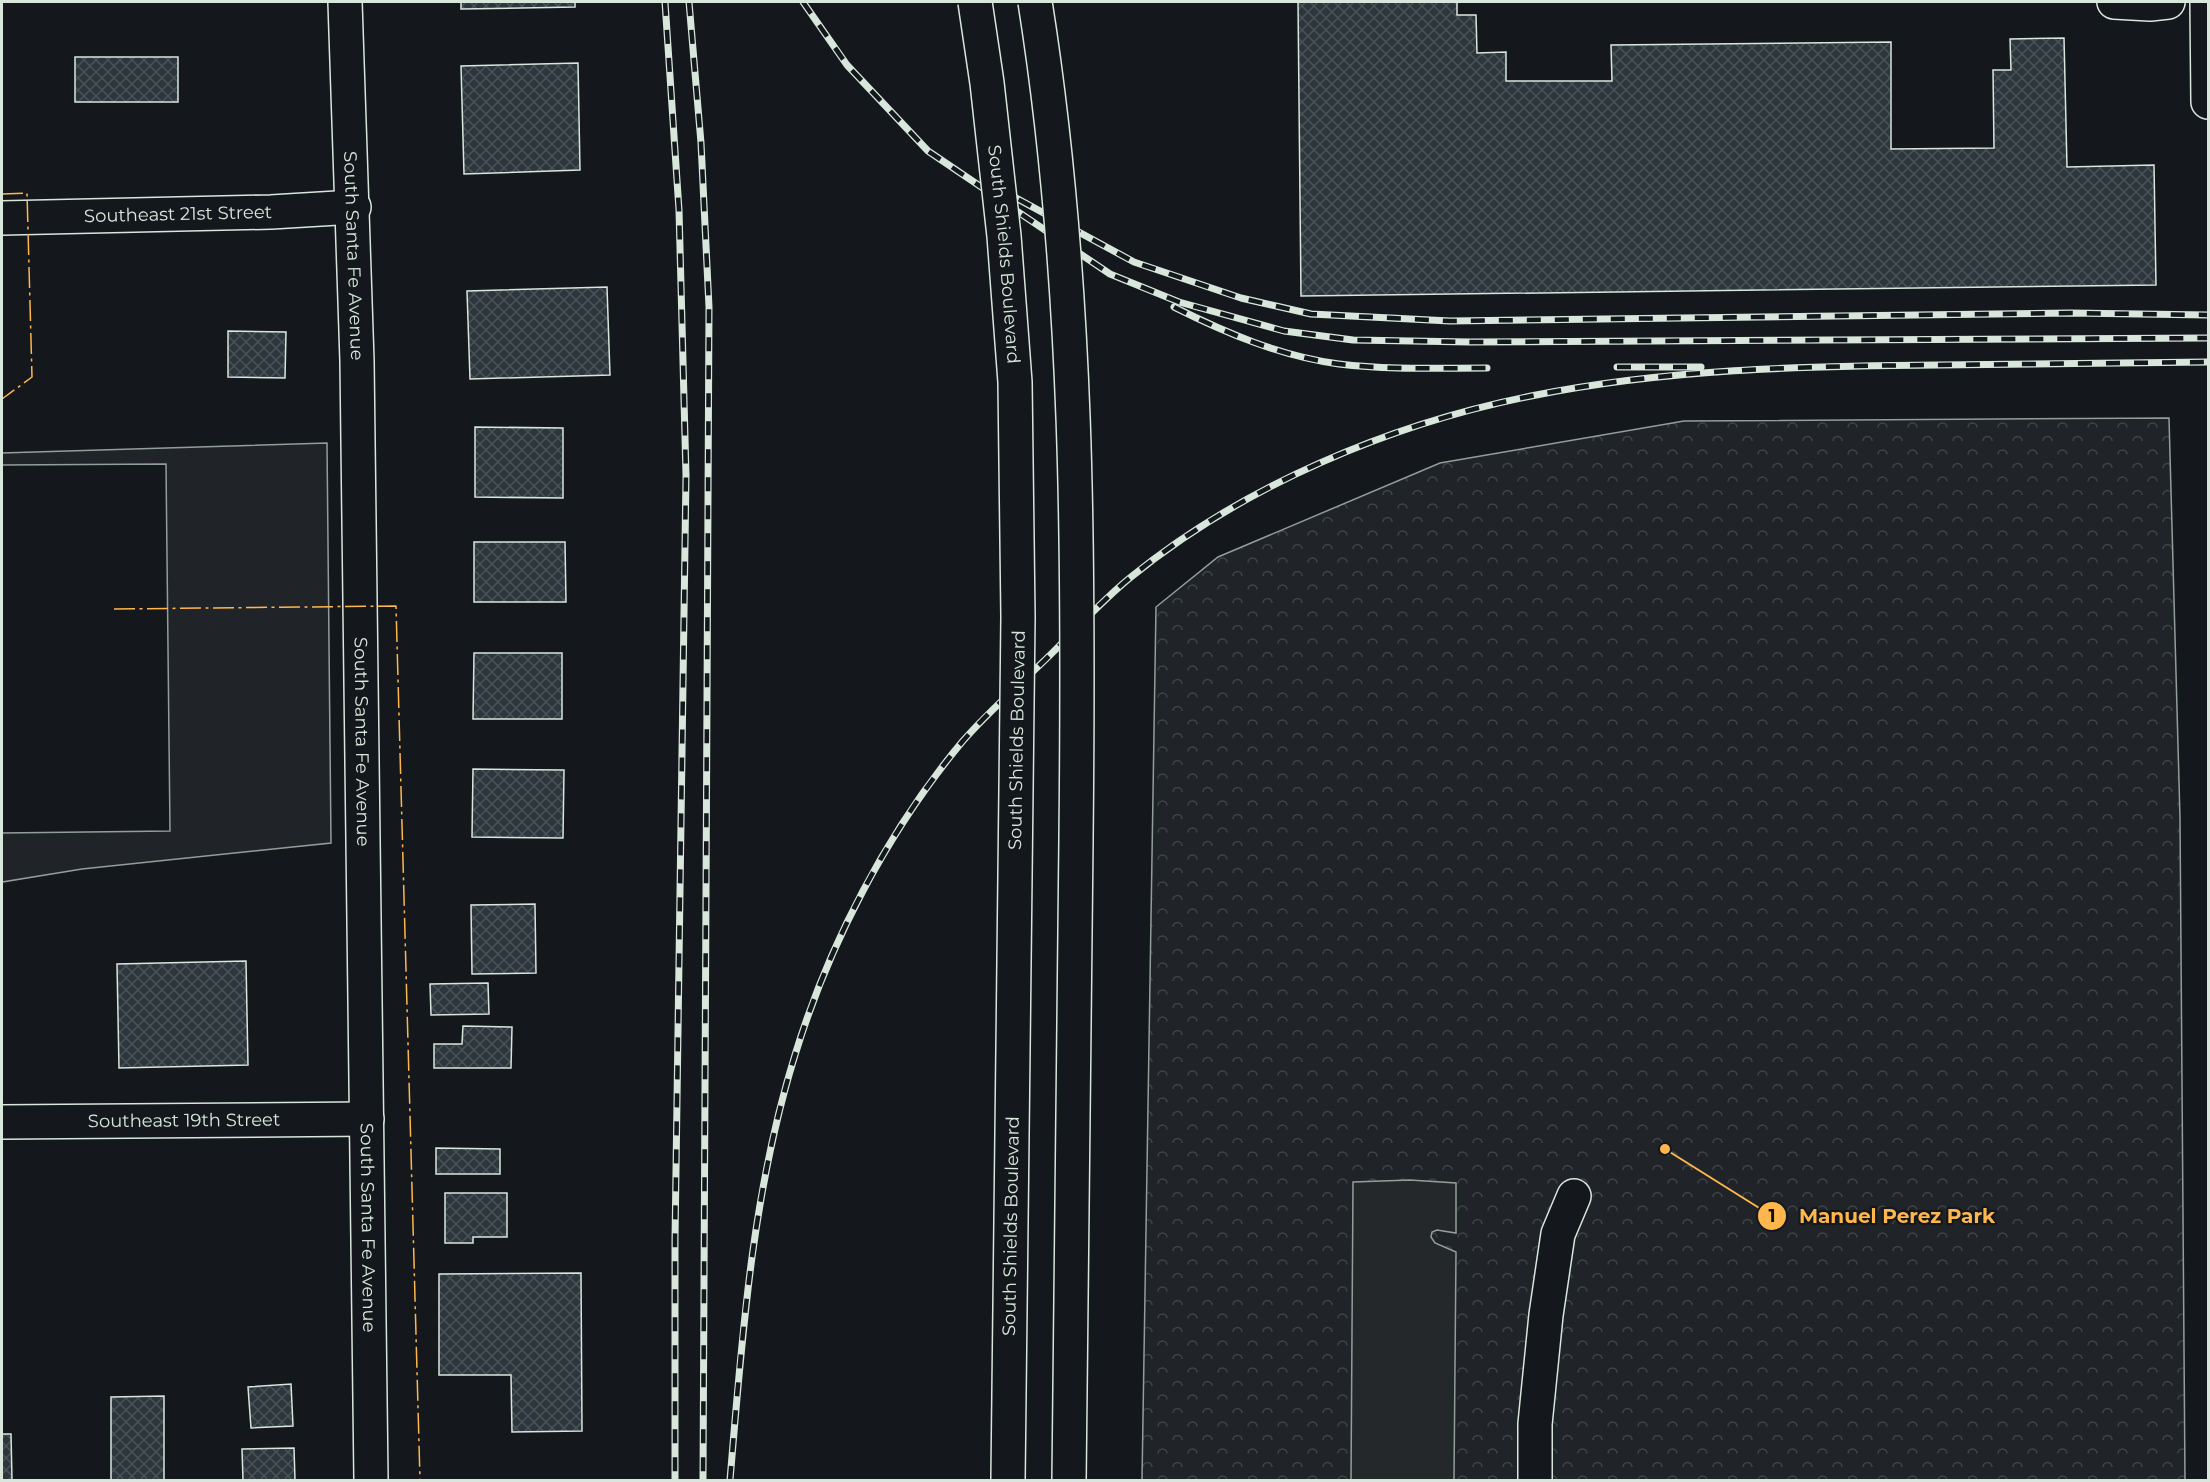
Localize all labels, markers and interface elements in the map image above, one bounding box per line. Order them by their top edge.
street label: South Shields Boulevard [983,144,1025,365]
street label: South Santa Fe Avenue [339,151,368,361]
street label: Southeast 21st Street [84,201,272,227]
street label: South Shields Boulevard [1004,630,1030,850]
street label: South Santa Fe Avenue [349,637,374,847]
street label: Southeast 19th Street [88,1109,280,1132]
street label: South Shields Boulevard [998,1116,1024,1336]
street label: South Santa Fe Avenue [356,1123,380,1333]
callout: Manuel Perez Park [1757,1197,2007,1235]
text: Manuel Perez Park [1799,1204,1996,1228]
text: 1 [1768,1205,1776,1227]

